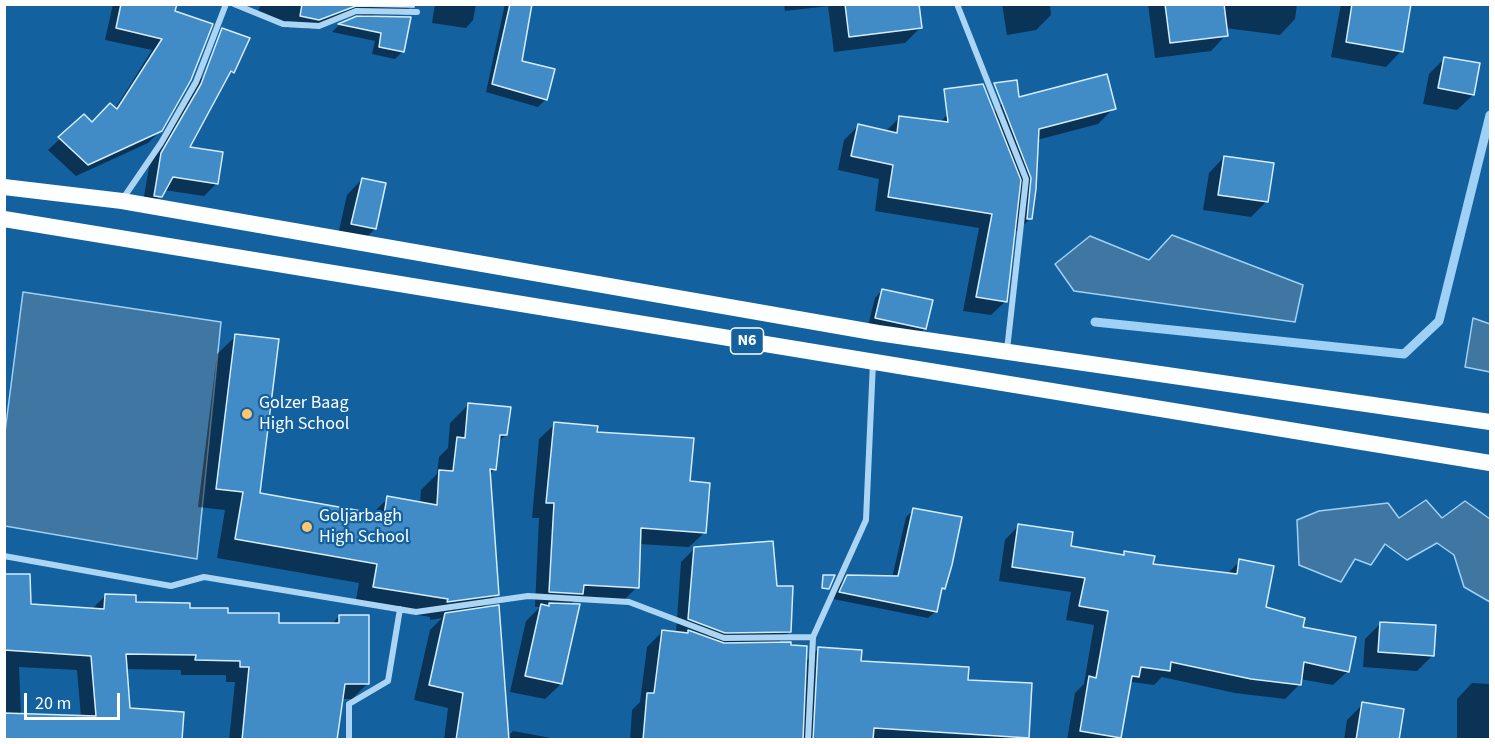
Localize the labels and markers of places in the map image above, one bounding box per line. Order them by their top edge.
place label: Golzer Baag High School [259,393,349,436]
marker: Golzer Baag High School [240,407,254,421]
place label: Goljarbagh High School [319,506,409,548]
marker: Goljarbagh High School [300,520,314,534]

